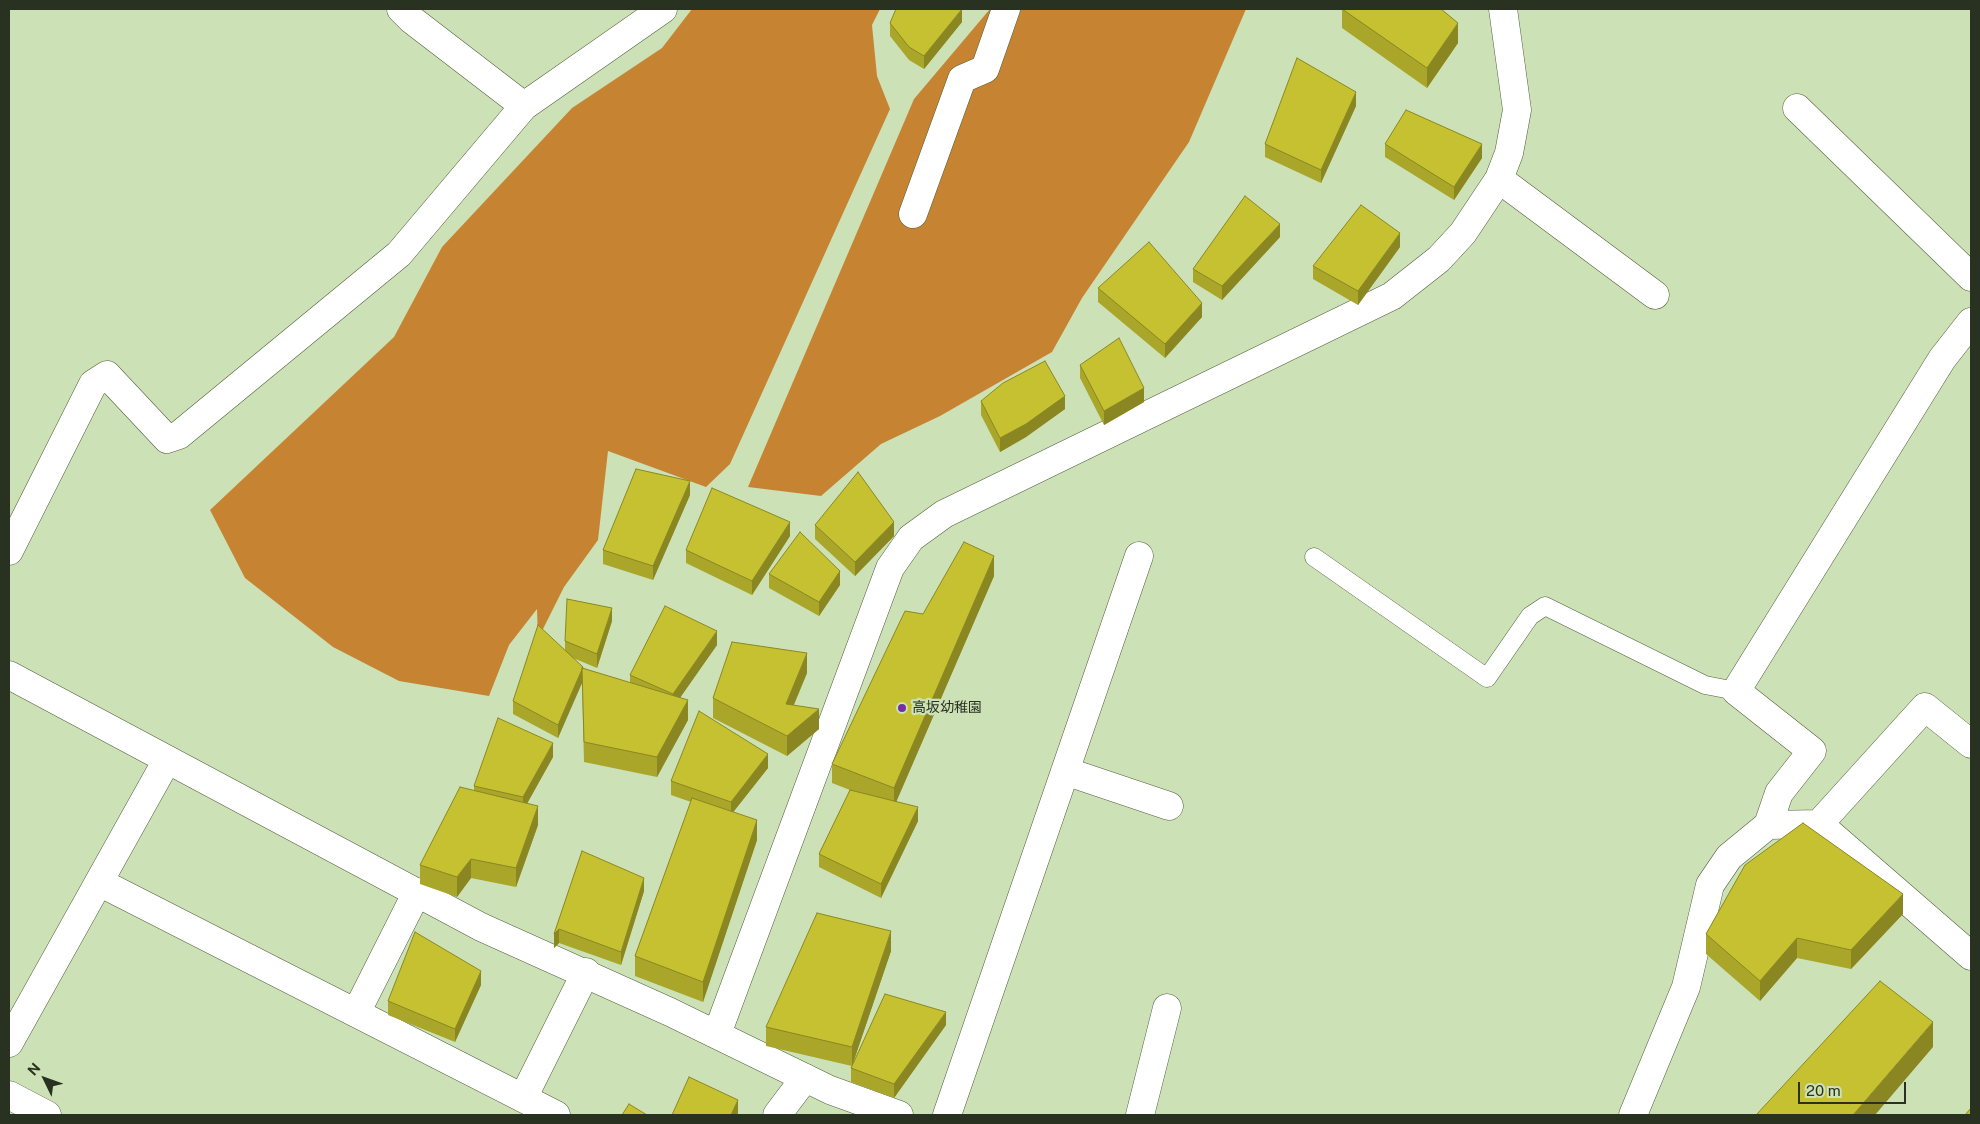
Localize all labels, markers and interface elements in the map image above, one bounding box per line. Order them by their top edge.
place label: 高坂幼稚園 [912,700,982,716]
marker: 高坂幼稚園 [896,702,908,714]
north arrow [20,1054,70,1104]
text: N [24,1060,43,1078]
scale bar [1800,1072,1908,1104]
text: 20 m [1806,1082,1841,1099]

